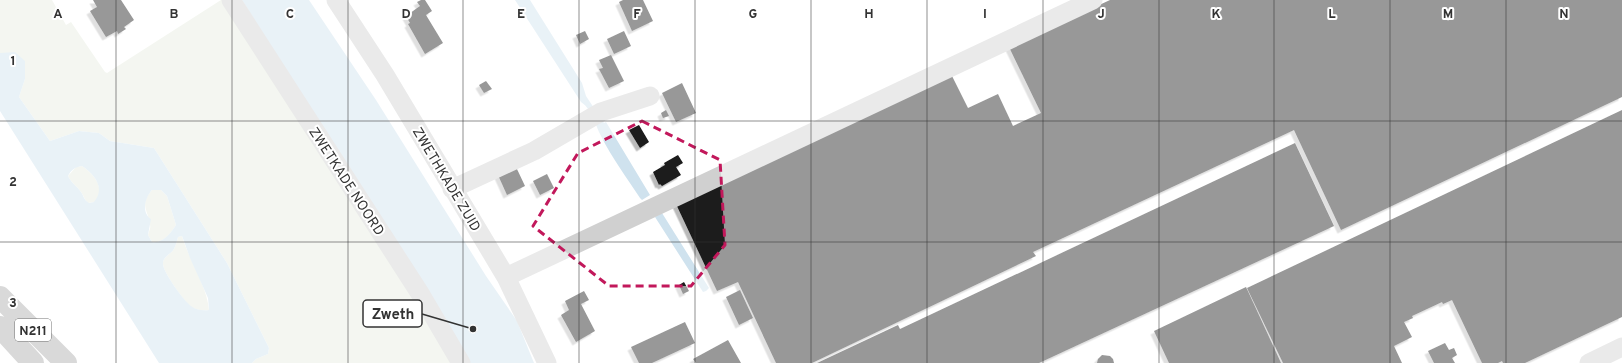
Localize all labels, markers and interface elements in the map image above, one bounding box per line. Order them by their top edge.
text: A [53,7,63,23]
text: B [170,7,179,23]
text: C [286,7,294,23]
text: D [401,7,411,23]
text: E [517,7,525,23]
text: F [633,7,641,23]
text: G [749,7,758,23]
text: H [864,7,874,23]
text: I [983,7,987,23]
text: J [1097,7,1105,23]
text: K [1211,7,1221,23]
text: L [1328,7,1336,23]
text: M [1443,7,1453,23]
text: N [1559,7,1569,23]
text: 1 [10,54,16,70]
street label: ZWETKADE NOORD [304,124,387,239]
street label: ZWETHKADE ZUID [408,125,484,235]
text: 2 [9,175,17,191]
text: 3 [9,296,17,312]
callout: Zweth [363,300,422,327]
text: Zweth [372,306,414,325]
road number: N211 [15,319,51,341]

